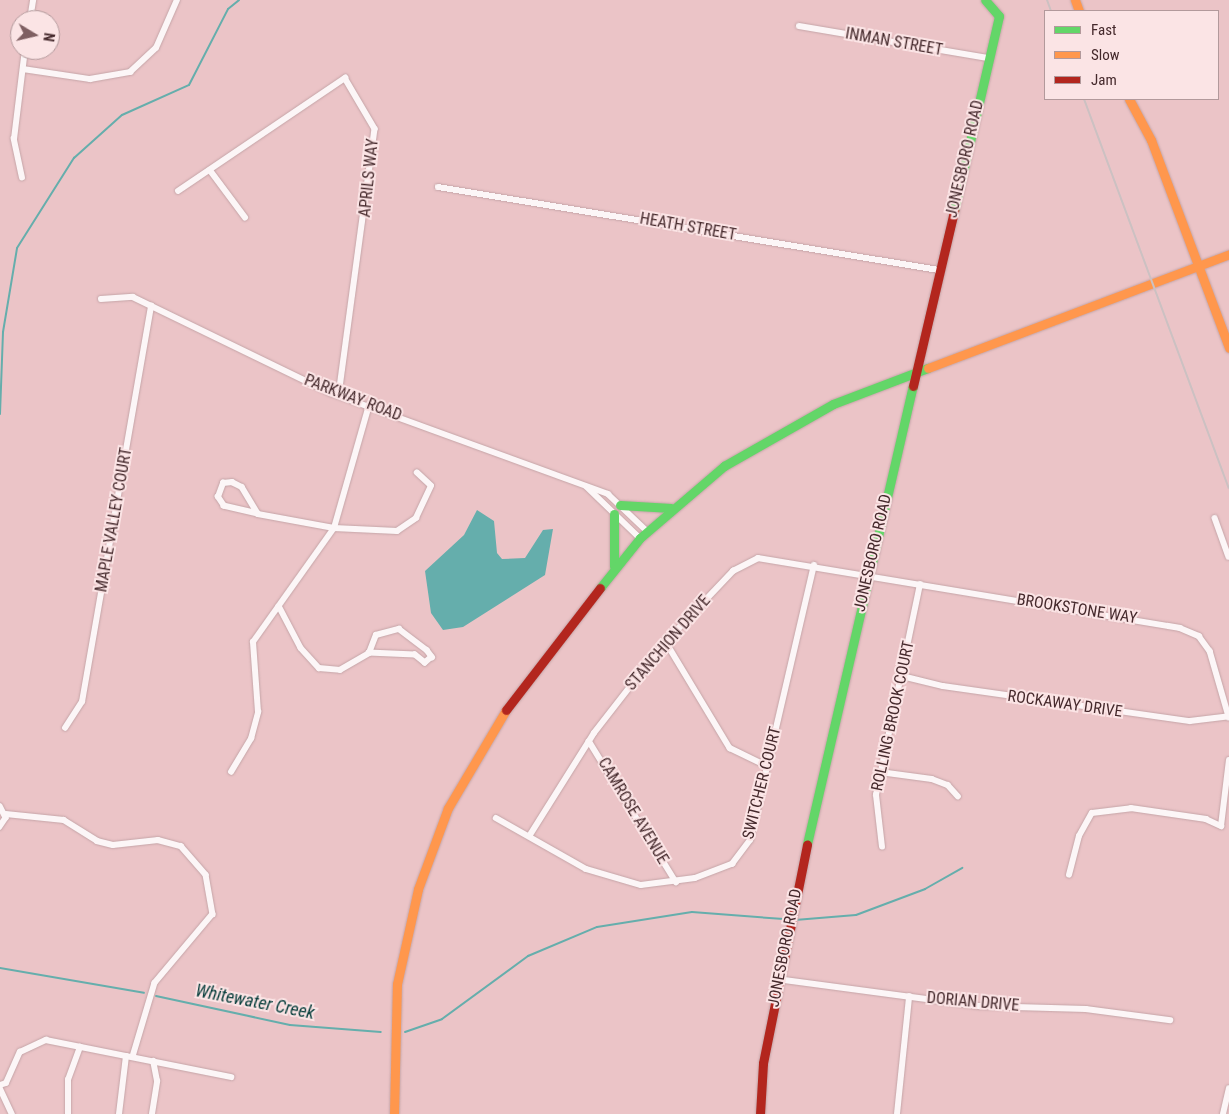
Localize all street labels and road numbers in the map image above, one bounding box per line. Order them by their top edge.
street label: INMAN STREET [844,24,944,60]
street label: JONESBORO ROAD [942,98,988,220]
street label: APRILS WAY [355,138,383,218]
street label: HEATH STREET [638,209,738,245]
street label: PARKWAY ROAD [302,371,404,425]
street label: MAPLE VALLEY COURT [92,446,136,594]
street label: JONESBORO ROAD [850,492,896,614]
street label: BROOKSTONE WAY [1016,590,1138,628]
street label: STANCHION DRIVE [621,591,715,695]
street label: ROLLING BROOK COURT [868,639,918,793]
street label: ROCKAWAY DRIVE [1006,686,1124,722]
street label: SWITCHER COURT [739,725,785,841]
street label: CAMROSE AVENUE [594,754,672,868]
street label: JONESBORO ROAD [764,887,806,1009]
street label: DORIAN DRIVE [926,988,1020,1016]

